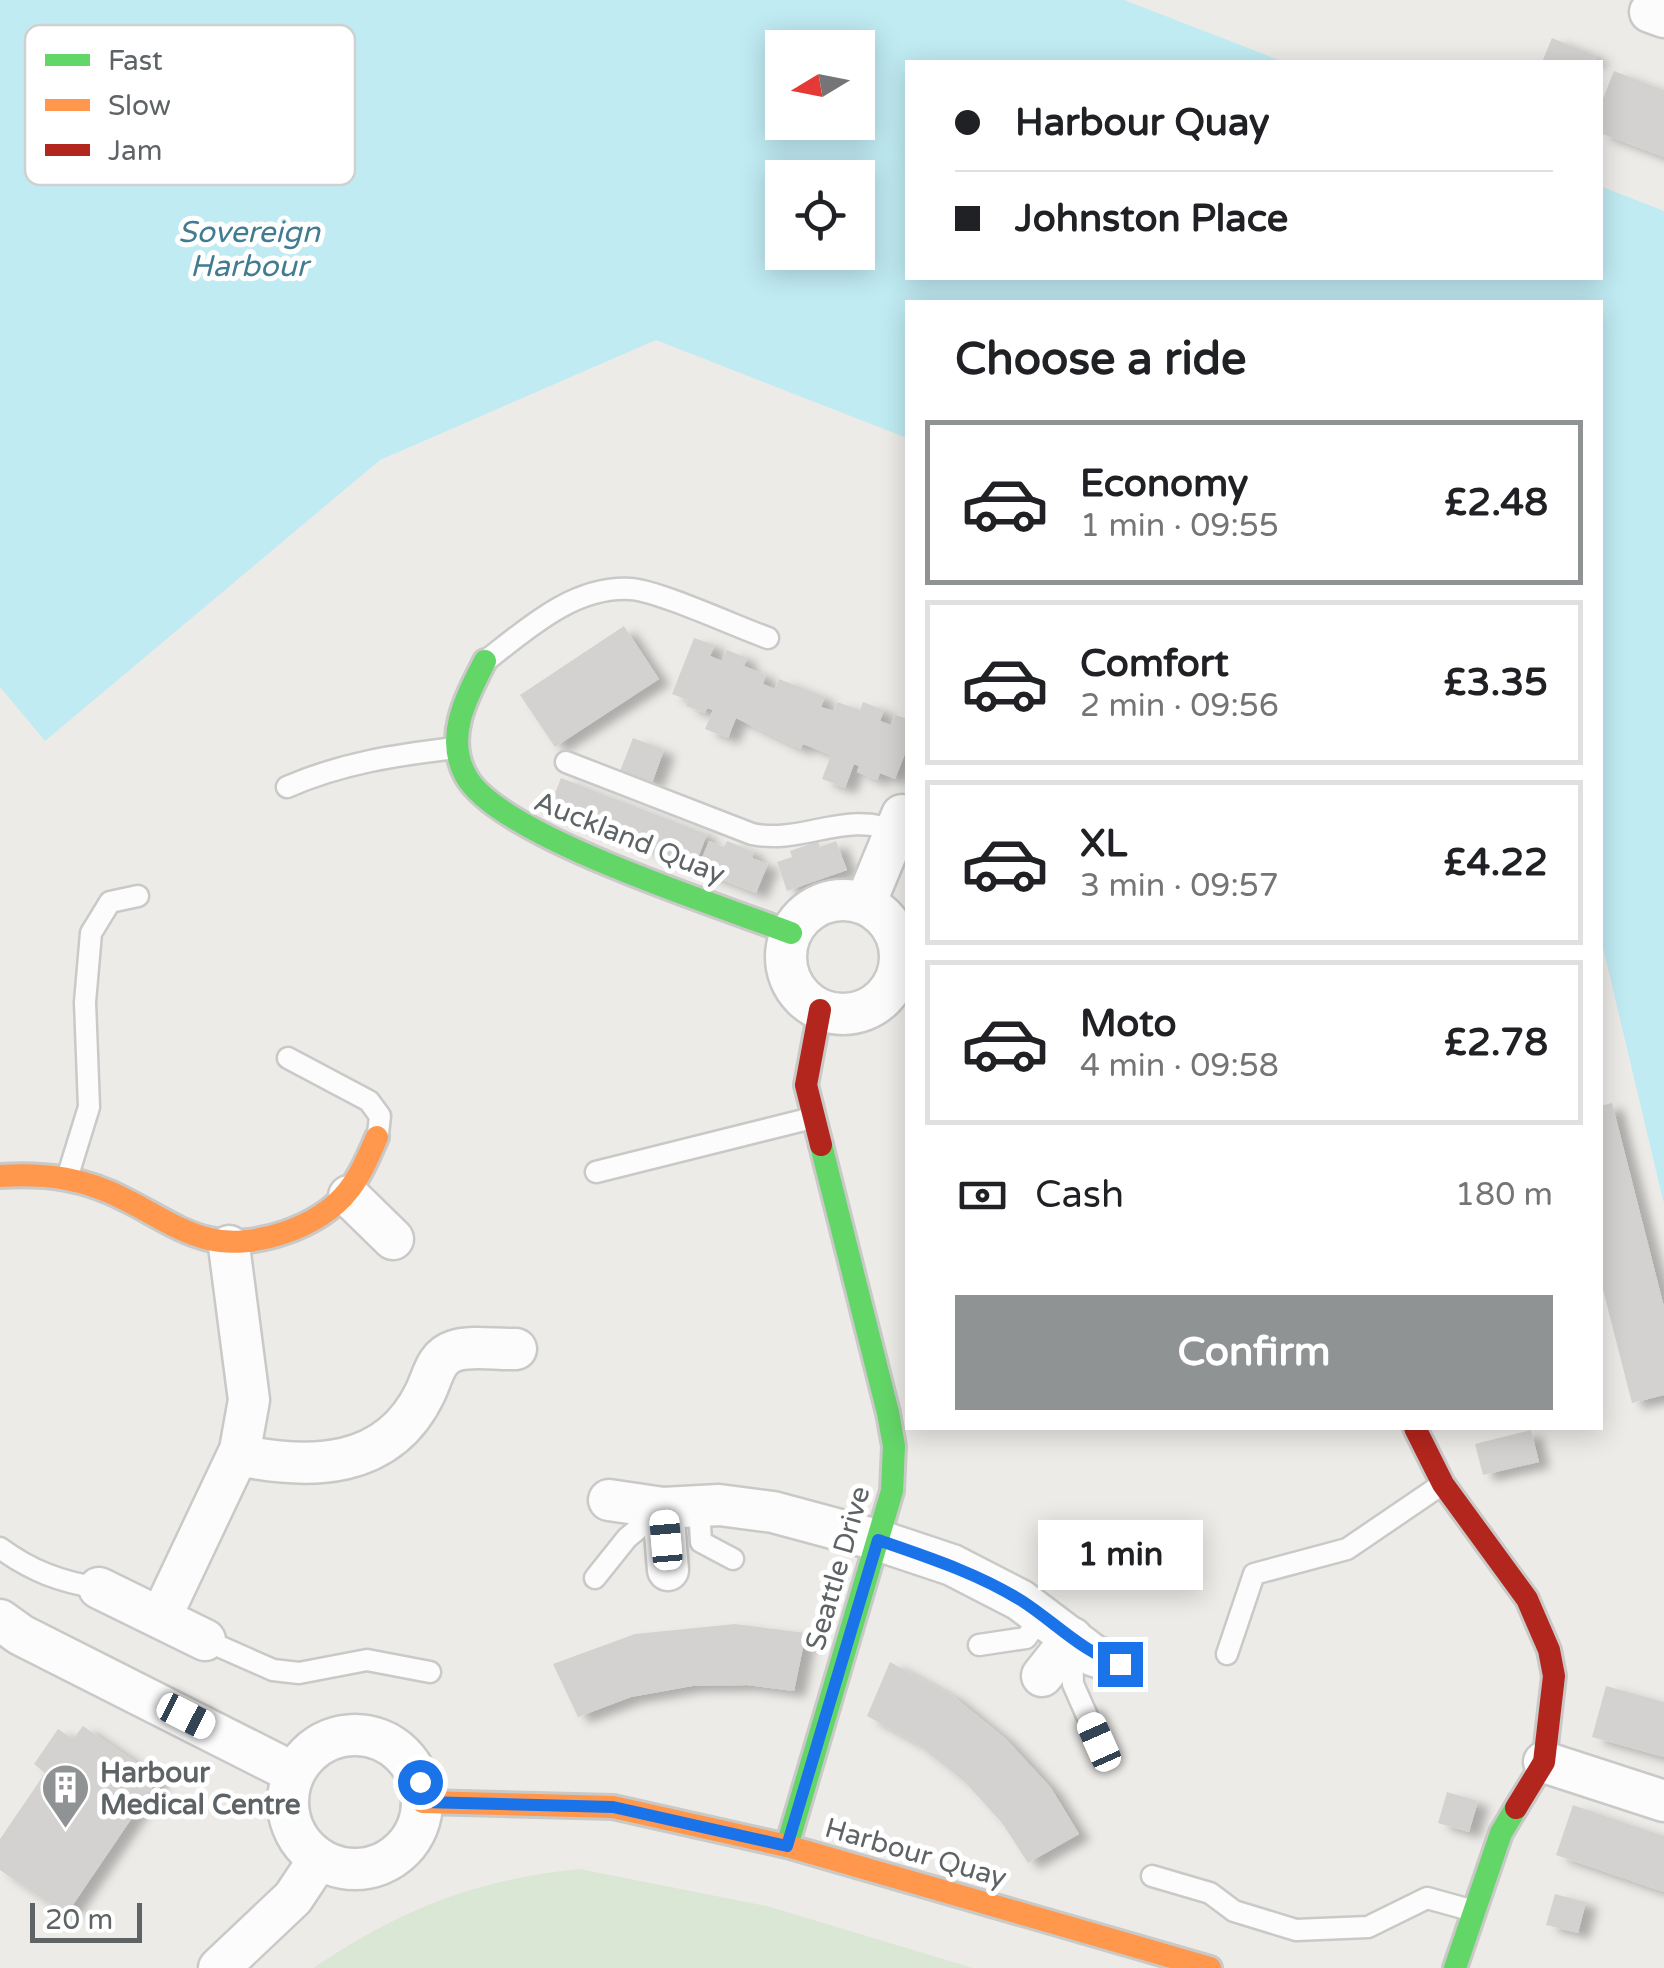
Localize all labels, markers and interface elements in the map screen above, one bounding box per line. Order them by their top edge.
legend [25,25,355,185]
north arrow [765,30,875,140]
map controls [765,30,875,270]
text: Fast [108,44,163,78]
text: Slow [108,89,171,123]
text: Harbour Quay [1015,100,1269,146]
text: Jam [108,134,163,168]
button: locate [765,160,875,270]
text: Johnston Place [1015,196,1288,242]
water label: Sovereign Harbour [178,214,321,285]
text: Choose a ride [955,333,1246,387]
icon: car [960,458,1050,548]
text: Economy [1080,461,1248,507]
text: £2.48 [1444,480,1548,526]
text: 1 min · 09:55 [1080,507,1279,545]
icon: car [960,638,1050,728]
text: Comfort [1080,641,1229,687]
text: £3.35 [1444,660,1548,706]
text: 2 min · 09:56 [1080,687,1279,725]
street label: Auckland Quay [529,784,730,892]
icon: car [960,818,1050,908]
text: XL [1080,821,1127,867]
text: £4.22 [1444,840,1548,886]
text: 3 min · 09:57 [1080,867,1279,905]
icon: car [960,998,1050,1088]
text: Moto [1080,1001,1176,1047]
text: £2.78 [1444,1020,1548,1066]
text: 4 min · 09:58 [1080,1047,1279,1085]
icon: cash [955,1168,1010,1223]
text: Cash [1035,1172,1124,1218]
text: 180 m [1455,1176,1553,1214]
button: Confirm [955,1295,1553,1410]
street label: Seattle Drive [798,1482,878,1654]
car [648,1509,684,1571]
callout: 1 min [1038,1519,1202,1589]
text: 1 min [1078,1536,1163,1574]
route end [1098,1642,1143,1687]
car [152,1689,220,1743]
car [1073,1708,1125,1776]
place label: Harbour Medical Centre [100,1756,301,1822]
route start [398,1760,443,1805]
building icon: Harbour Medical Centre [39,1762,91,1830]
street label: Harbour Quay [821,1811,1010,1895]
scale bar [30,1898,142,1942]
text: 20 m [45,1903,113,1937]

